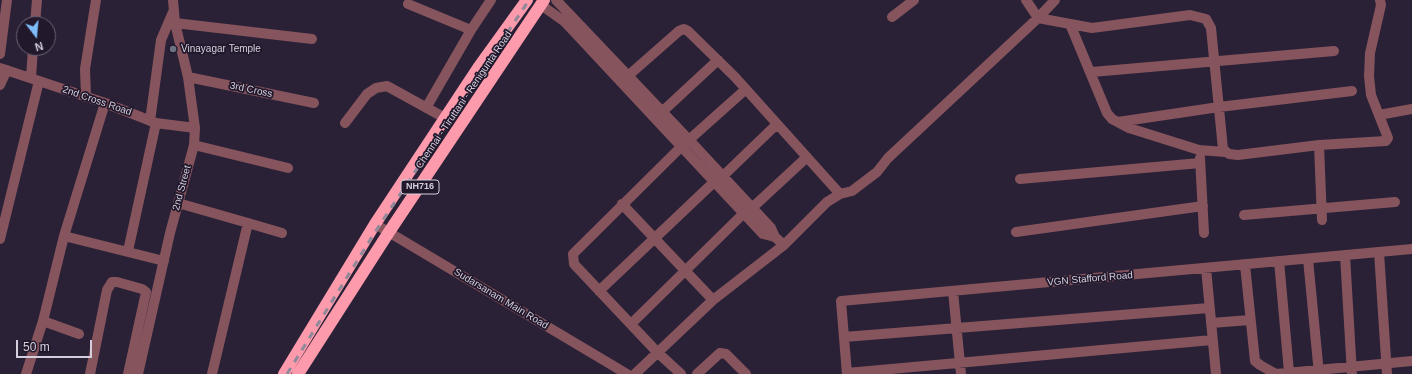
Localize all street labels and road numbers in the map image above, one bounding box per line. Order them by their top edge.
street label: Chennai - Tiruttani - Renigunta Road [413,29,515,171]
street label: 3rd Cross [229,80,273,100]
street label: 2nd Cross Road [61,84,133,118]
street label: 2nd Street [170,164,194,212]
road number: NH716 [401,180,439,194]
street label: Sudarsanam Main Road [452,266,550,332]
street label: VGN Stafford Road [1047,269,1133,289]

